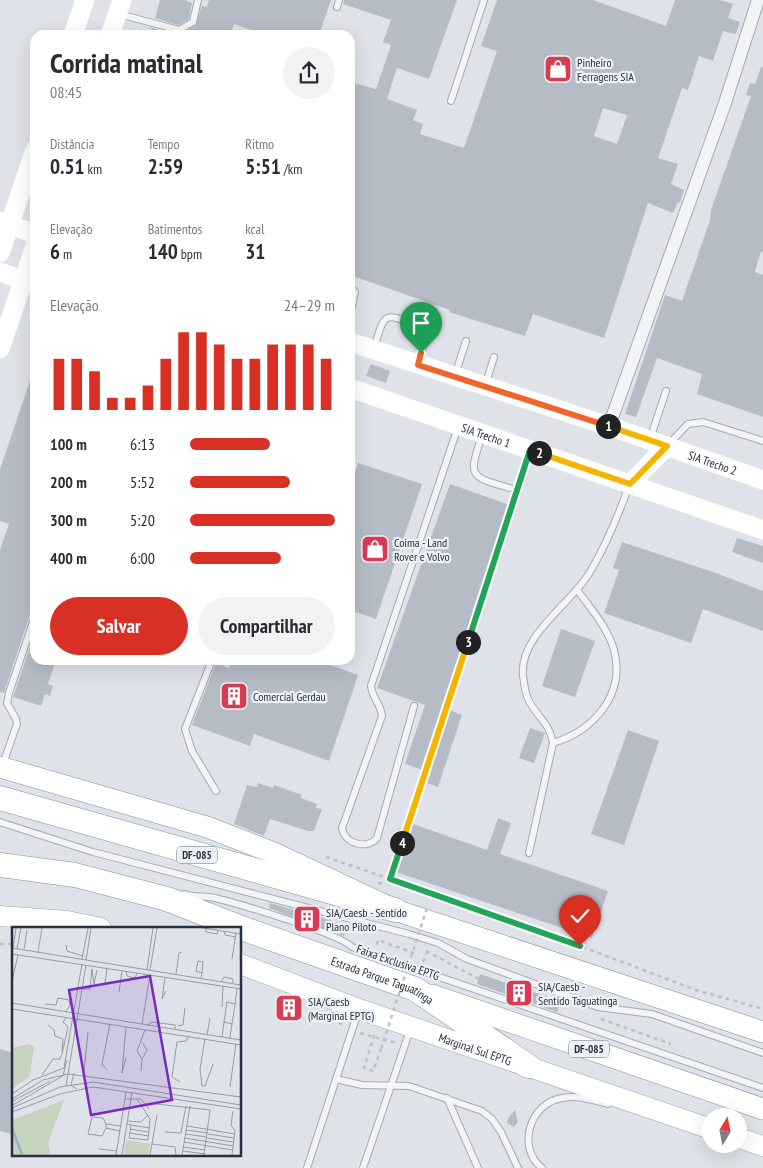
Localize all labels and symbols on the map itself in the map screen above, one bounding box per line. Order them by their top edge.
shop icon: Pinheiro Ferragens SIA [543,54,573,84]
place label: Pinheiro Ferragens SIA [577,55,634,84]
pin [400,302,442,353]
pin: 1 [596,414,620,438]
street label: SIA Trecho 1 [460,419,513,450]
pin: 2 [526,440,552,466]
street label: SIA Trecho 2 [686,447,739,478]
shop icon: Coima - Land Rover e Volvo [360,534,390,564]
place label: Coima - Land Rover e Volvo [394,535,450,564]
pin: 3 [456,630,480,654]
building icon: Comercial Gerdau [219,681,249,711]
place label: Comercial Gerdau [253,689,326,704]
pin: 4 [390,830,414,856]
road number: DF-085 [177,846,217,864]
pin [559,895,601,946]
building icon: SIA/Caesb - Sentido Plano Piloto [292,904,322,934]
place label: SIA/Caesb - Sentido Plano Piloto [326,905,407,934]
inset map [12,927,241,1156]
street label: Faixa Exclusiva EPTG [355,941,442,983]
street label: Estrada Parque Taguatinga [329,953,437,1007]
building icon: SIA/Caesb - Sentido Taguatinga [504,978,534,1008]
place label: SIA/Caesb - Sentido Taguatinga [538,979,618,1008]
building icon: SIA/Caesb (Marginal EPTG) [274,993,304,1023]
place label: SIA/Caesb (Marginal EPTG) [308,994,374,1023]
street label: Marginal Sul EPTG [437,1029,514,1068]
road number: DF-085 [569,1040,609,1058]
north arrow [702,1108,748,1152]

